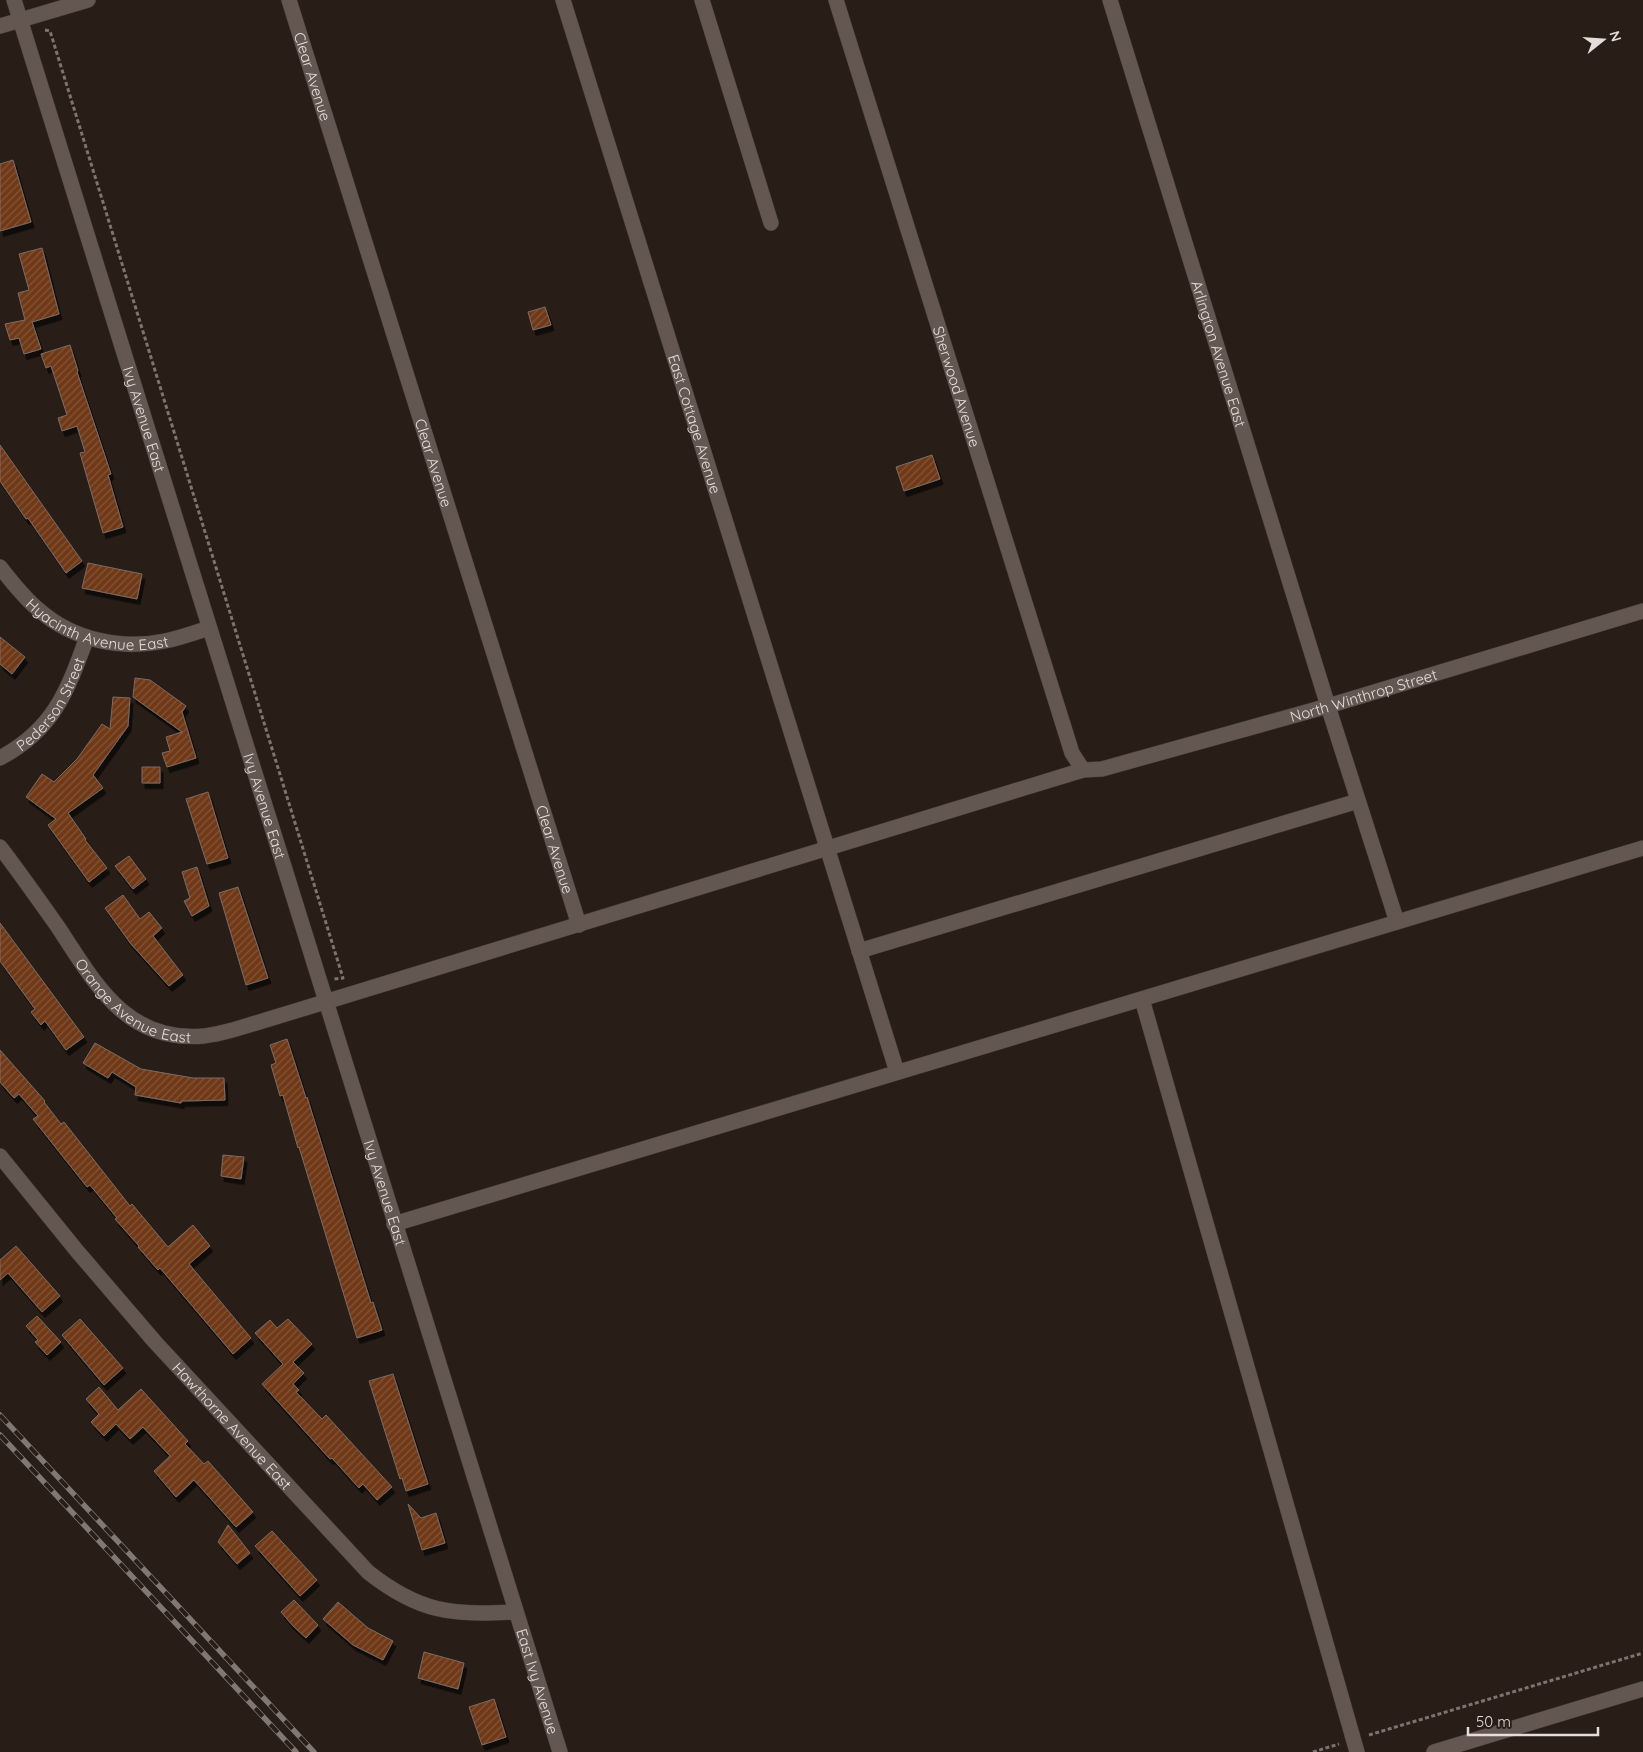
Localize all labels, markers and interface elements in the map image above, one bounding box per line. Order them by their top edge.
north arrow [1578,15,1628,65]
text: N [1605,29,1626,44]
street label: Clear Avenue [290,30,336,123]
street label: Arlington Avenue East [1188,278,1251,429]
street label: Sherwood Avenue [929,324,985,449]
street label: East Cottage Avenue [664,352,726,496]
street label: Ivy Avenue East [119,364,170,474]
street label: Clear Avenue [411,416,457,510]
street label: Hyacinth Avenue East [22,594,170,654]
street label: Pederson Street [12,655,88,755]
street label: North Winthrop Street [1288,664,1439,726]
street label: Ivy Avenue East [240,751,290,861]
street label: Clear Avenue [532,803,578,896]
street label: Orange Avenue East [72,955,191,1046]
street label: Ivy Avenue East [360,1137,411,1248]
street label: Hawthorne Avenue East [169,1358,296,1493]
street label: East Ivy Avenue [513,1626,563,1736]
scale bar [1468,1704,1598,1736]
text: 50 m [1476,1712,1511,1731]

